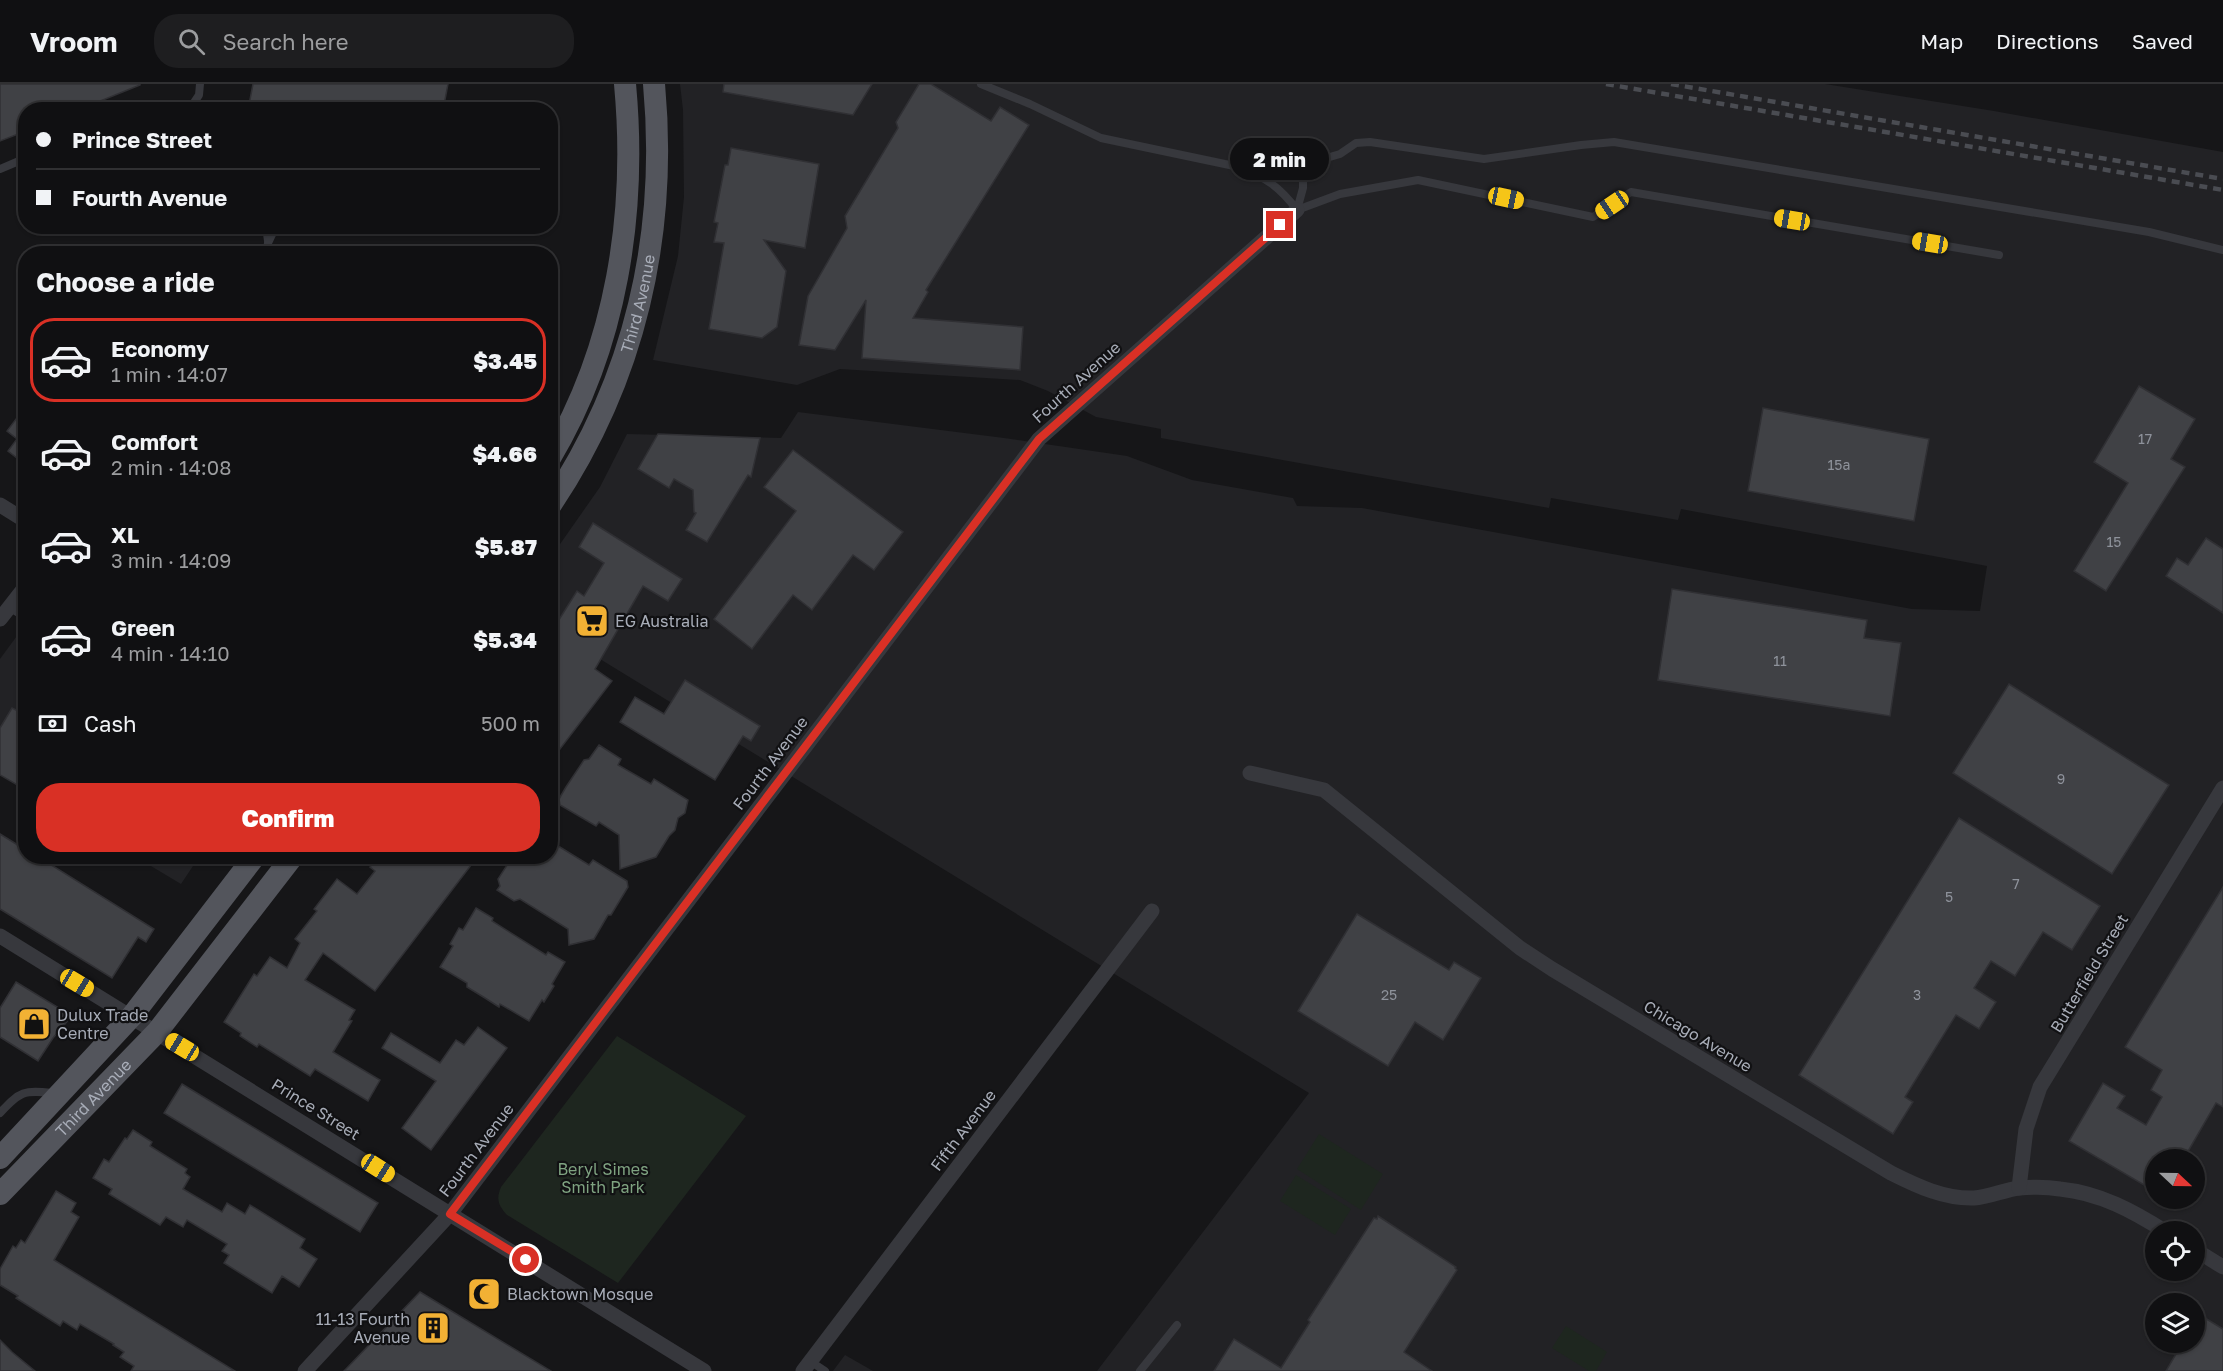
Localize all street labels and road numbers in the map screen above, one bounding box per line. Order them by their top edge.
street label: Third Avenue [616,253,659,355]
street label: Fourth Avenue [1028,337,1124,427]
street label: Fourth Avenue [728,712,812,814]
street label: Butterfield Street [2046,910,2132,1036]
street label: Chicago Avenue [1640,996,1756,1076]
street label: Third Avenue [51,1055,135,1141]
street label: Prince Street [268,1074,364,1144]
street label: Fifth Avenue [926,1085,1000,1175]
street label: Fourth Avenue [434,1099,518,1201]

